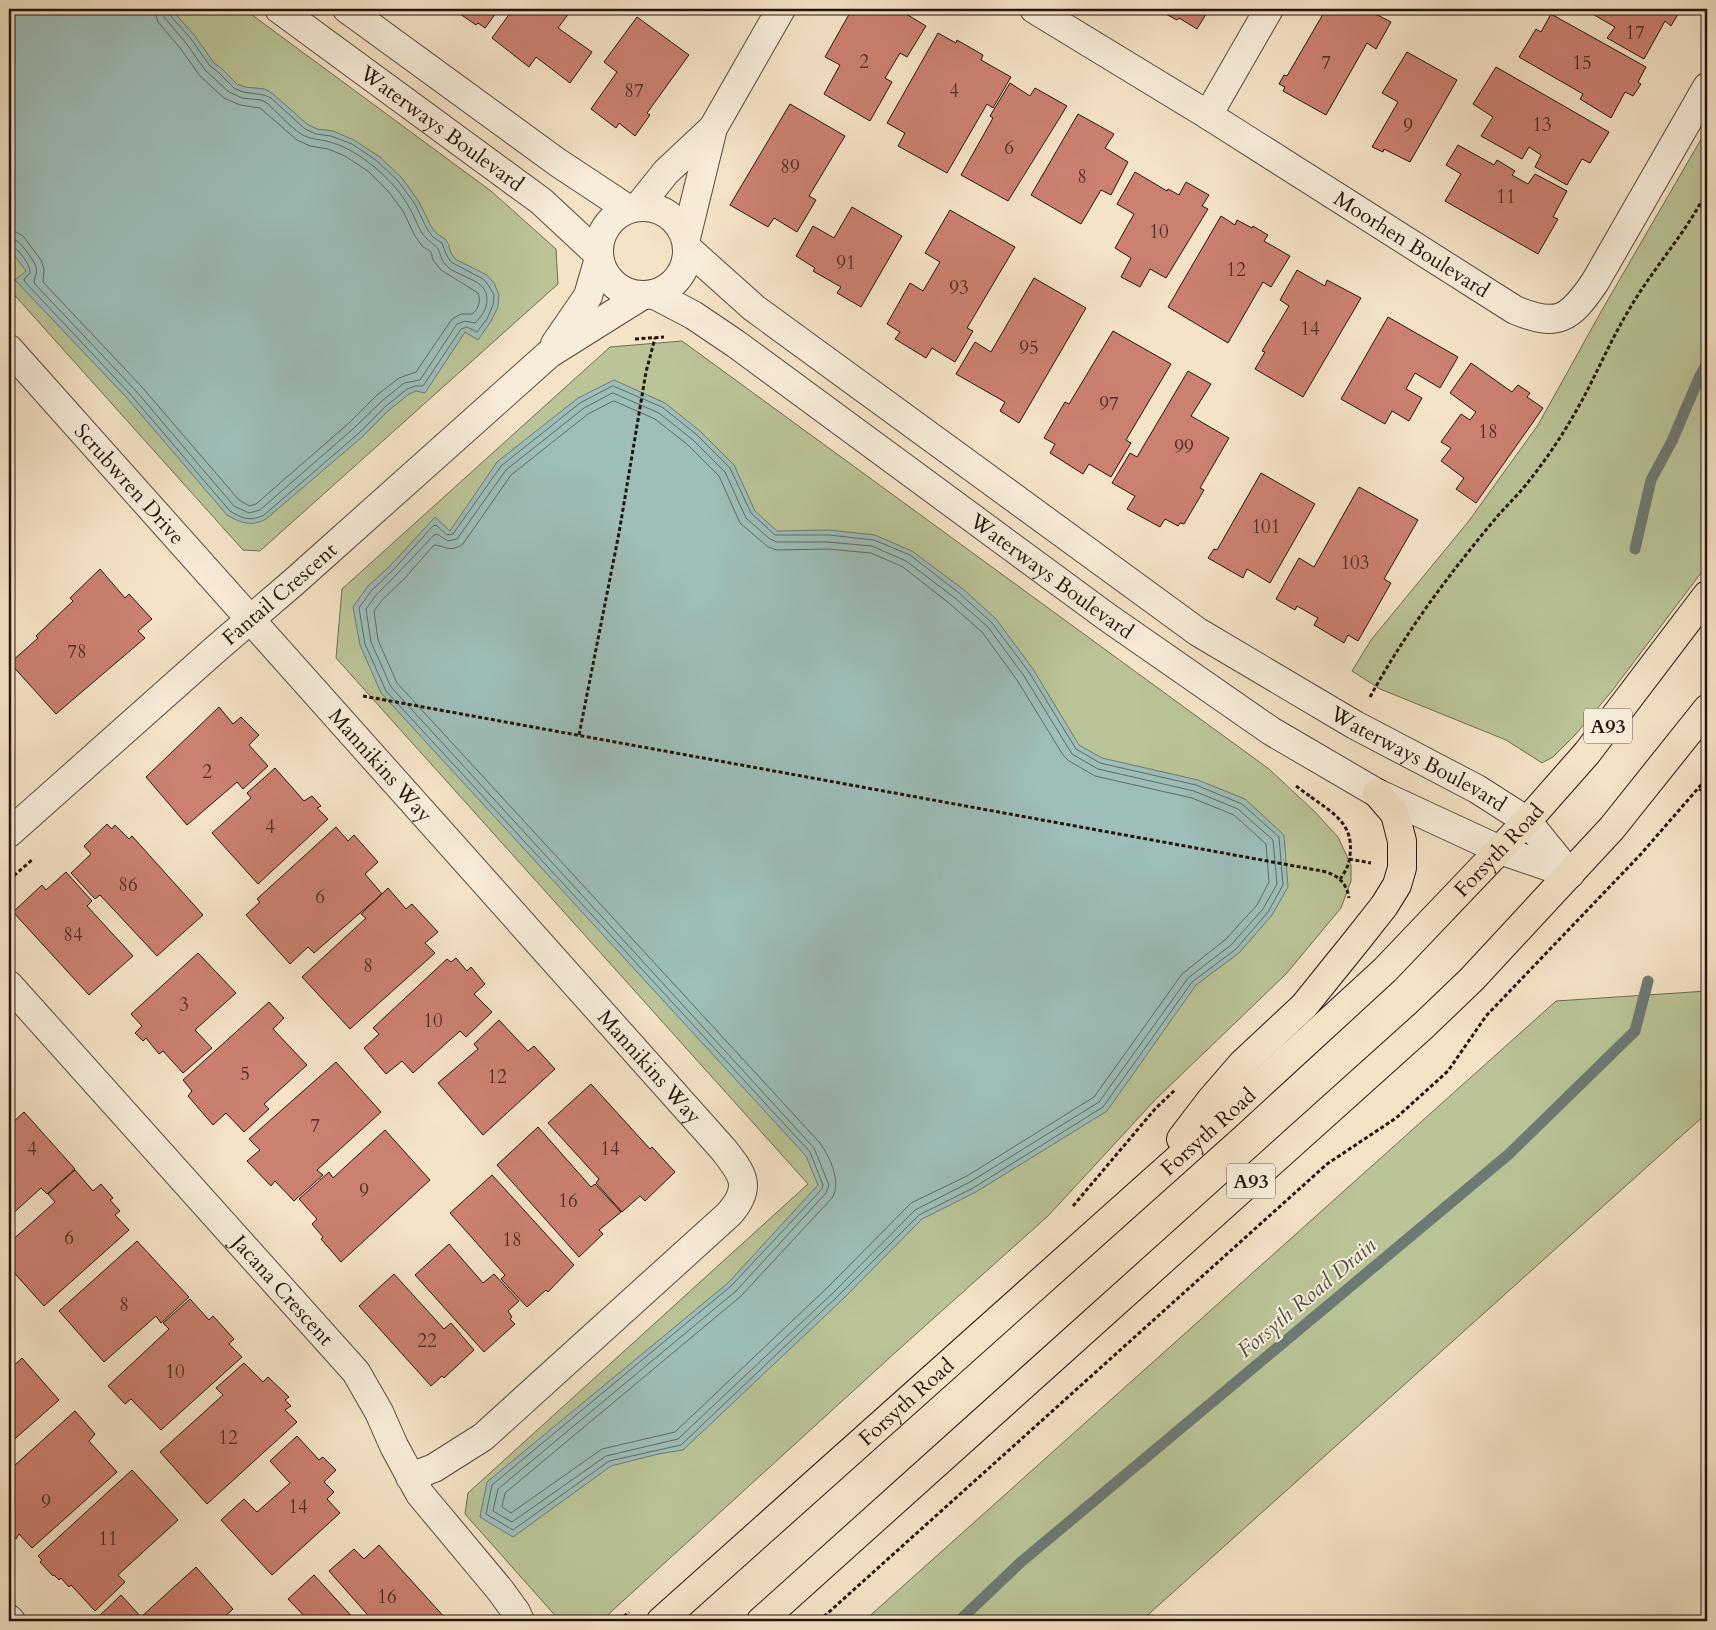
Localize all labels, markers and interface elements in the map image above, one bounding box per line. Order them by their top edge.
house number: 17 [1625,20,1645,46]
house number: 2 [859,49,869,75]
house number: 7 [1321,50,1331,76]
house number: 15 [1572,50,1592,76]
street label: Waterways Boulevard [353,58,529,199]
house number: 87 [624,78,644,104]
house number: 4 [949,78,959,104]
house number: 13 [1532,112,1552,138]
house number: 9 [1403,113,1413,139]
house number: 6 [1004,135,1014,161]
house number: 89 [780,154,800,180]
house number: 8 [1077,164,1087,190]
street label: Moorhen Boulevard [1328,184,1495,305]
house number: 11 [1496,184,1516,210]
house number: 10 [1149,219,1169,245]
house number: 91 [836,250,856,276]
house number: 12 [1226,257,1246,283]
house number: 93 [949,275,969,301]
house number: 14 [1300,316,1320,342]
house number: 95 [1019,335,1039,361]
house number: 97 [1099,391,1119,417]
street label: Scrubwren Drive [67,418,191,551]
house number: 18 [1478,419,1498,445]
house number: 99 [1174,434,1194,460]
street label: Waterways Boulevard [963,506,1139,646]
house number: 101 [1251,514,1281,540]
street label: Fantail Crescent [216,536,344,652]
house number: 103 [1340,550,1370,576]
house number: 78 [67,639,87,665]
street label: Waterways Boulevard [1324,699,1512,819]
street label: Mannikins Way [321,702,439,829]
road number: A93 [1584,708,1632,744]
house number: 2 [202,759,212,785]
street label: Forsyth Road [1448,797,1551,904]
house number: 4 [265,814,275,840]
house number: 86 [118,872,138,898]
house number: 6 [315,884,325,910]
house number: 84 [63,922,83,948]
house number: 8 [363,953,373,979]
house number: 3 [179,992,189,1018]
street label: Mannikins Way [590,1004,708,1130]
house number: 10 [423,1008,443,1034]
house number: 5 [240,1061,250,1087]
house number: 12 [487,1064,507,1090]
street label: Forsyth Road [1155,1081,1262,1183]
house number: 7 [310,1113,320,1139]
house number: 4 [27,1136,37,1162]
house number: 14 [600,1136,620,1162]
road number: A93 [1227,1164,1275,1198]
house number: 9 [359,1178,369,1204]
house number: 16 [558,1188,578,1214]
house number: 6 [64,1225,74,1251]
street label: Jacana Crescent [223,1227,340,1352]
house number: 18 [502,1227,522,1253]
water label: Forsyth Road Drain [1231,1231,1383,1365]
house number: 8 [119,1292,129,1318]
house number: 22 [417,1328,437,1354]
street label: Forsyth Road [853,1352,961,1453]
house number: 10 [165,1359,185,1385]
house number: 12 [218,1425,238,1451]
house number: 9 [41,1489,51,1515]
house number: 14 [288,1494,308,1520]
house number: 11 [98,1526,118,1552]
house number: 16 [377,1584,397,1610]

